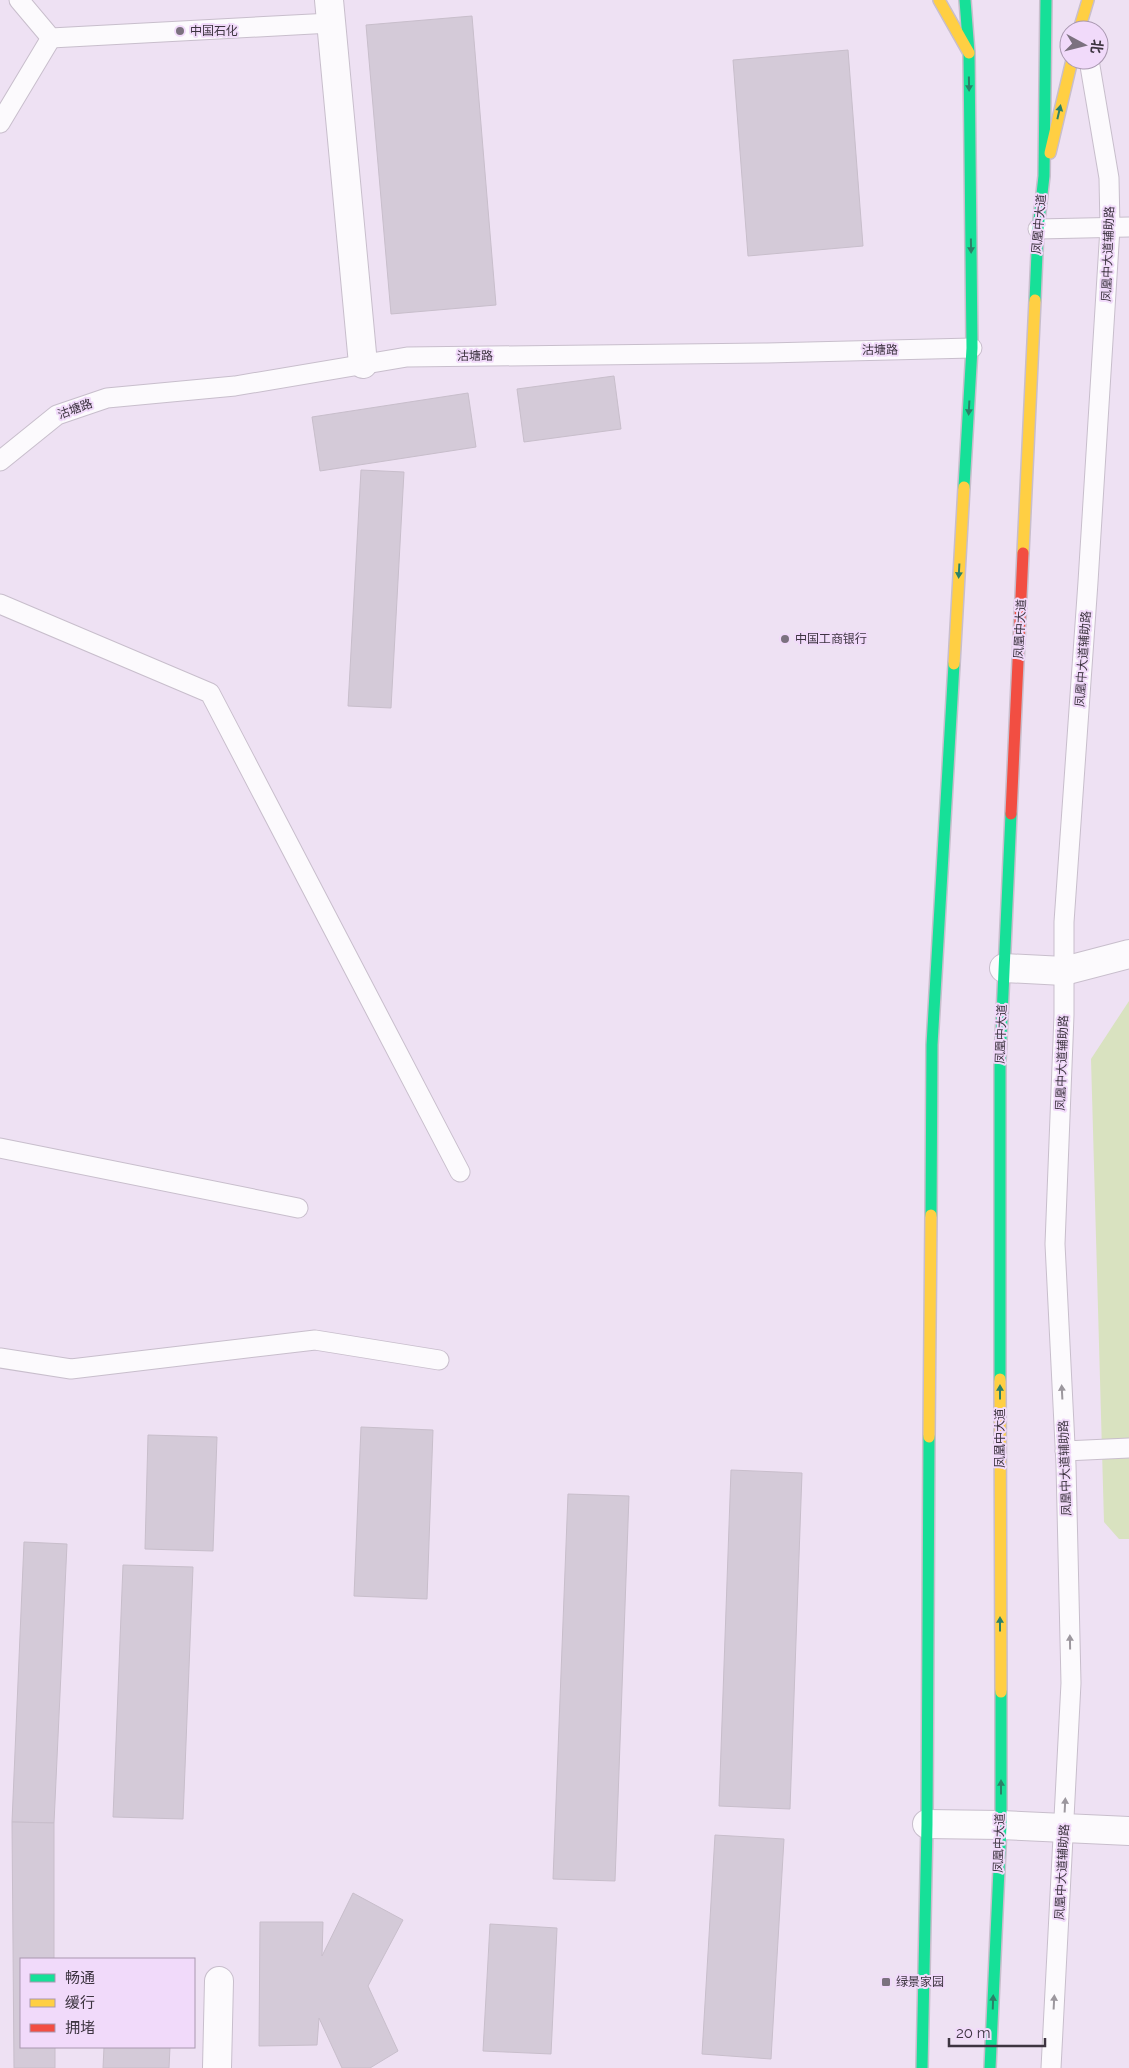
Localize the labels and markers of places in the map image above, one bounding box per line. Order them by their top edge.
place label: 中国石化 [190,24,238,38]
marker: 中国石化 [174,25,186,37]
place label: 中国工商银行 [795,632,867,646]
marker: 中国工商银行 [779,633,791,645]
place label: 绿景家园 [896,1975,944,1989]
marker: 绿景家园 [880,1976,892,1988]

